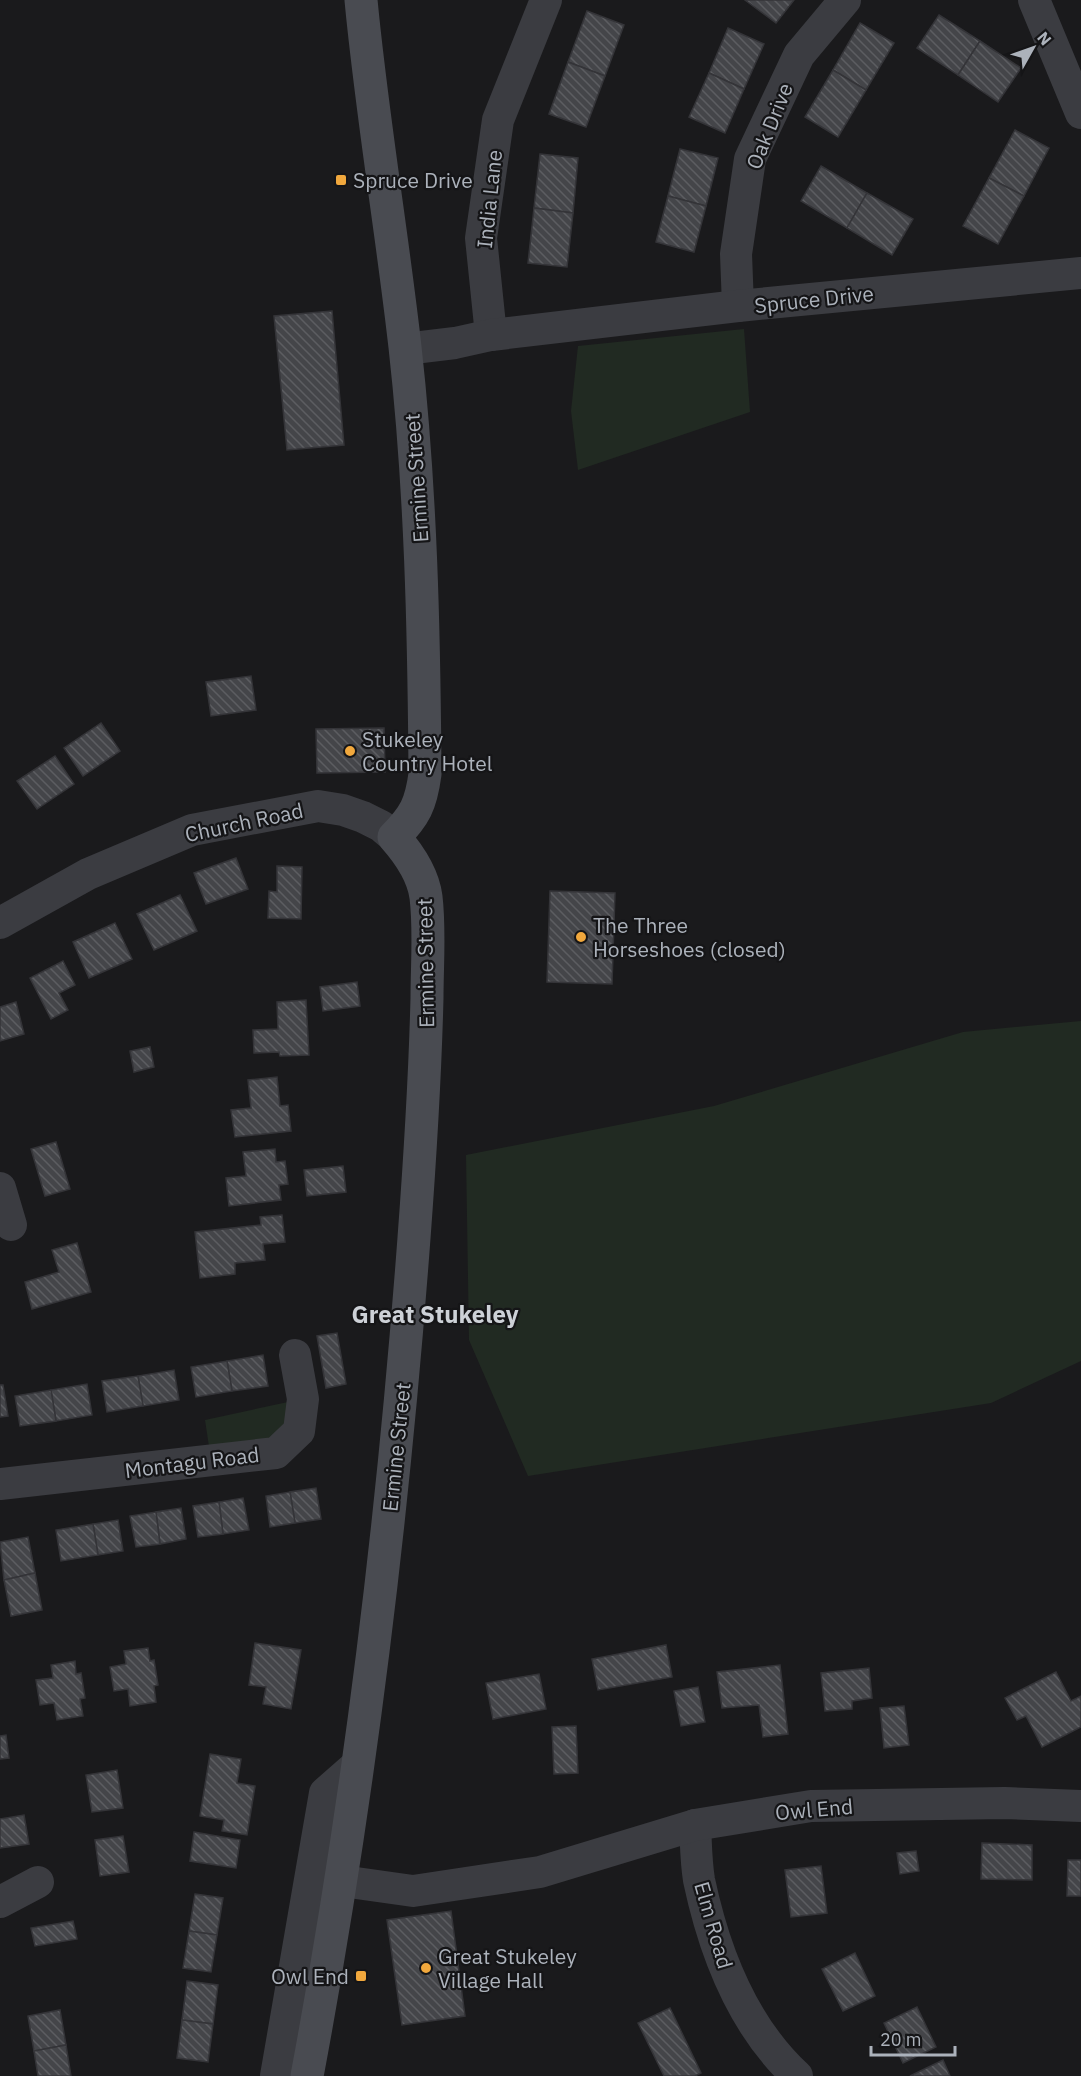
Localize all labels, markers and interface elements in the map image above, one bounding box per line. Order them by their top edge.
north arrow [1003,18,1063,78]
text: N [1033,27,1056,49]
street label: Oak Drive [739,79,799,173]
street label: India Lane [470,148,508,250]
place label: Spruce Drive [353,166,473,194]
marker: Spruce Drive [334,173,348,187]
street label: Spruce Drive [753,279,875,319]
street label: Ermine Street [398,412,434,544]
place label: Stukeley Country Hotel [362,725,493,777]
marker: Stukeley Country Hotel [343,744,357,758]
street label: Church Road [182,796,306,848]
street label: Ermine Street [410,898,440,1028]
place label: The Three Horseshoes (closed) [593,911,786,963]
marker: The Three Horseshoes (closed) [574,930,588,944]
district label: Great Stukeley [351,1298,519,1330]
street label: Ermine Street [375,1381,417,1513]
street label: Montagu Road [123,1440,261,1484]
street label: Owl End [774,1792,854,1826]
street label: Elm Road [688,1878,740,1972]
place label: Great Stukeley Village Hall [438,1942,577,1994]
marker: Great Stukeley Village Hall [419,1961,433,1975]
place label: Owl End [271,1962,349,1990]
marker: Owl End [354,1969,368,1983]
scale bar [871,2019,955,2057]
text: 20 m [880,2028,922,2051]

